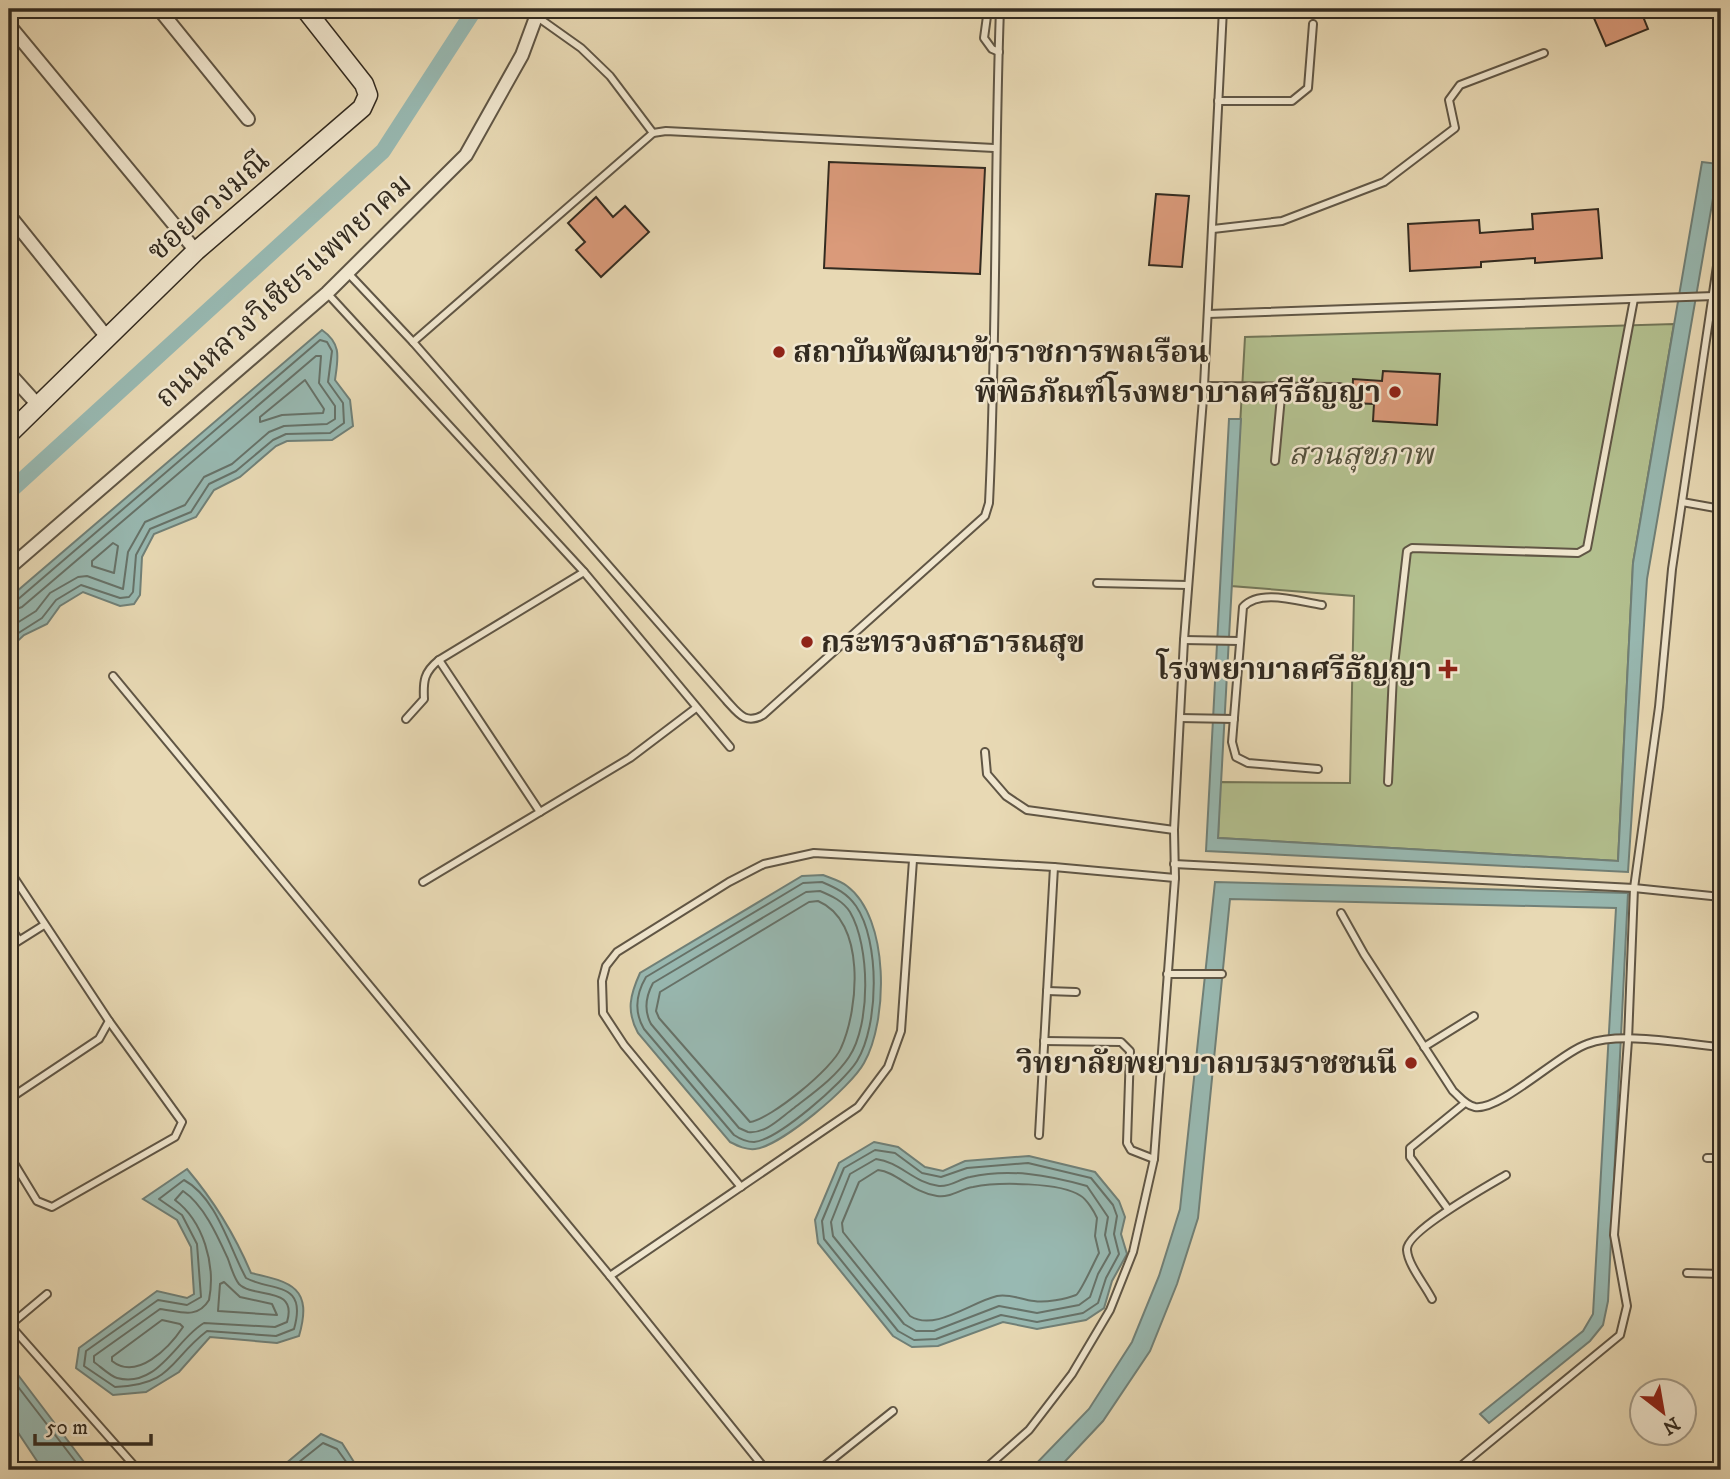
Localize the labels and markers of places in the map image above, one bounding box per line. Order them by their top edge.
place label: สถาบันพัฒนาข้าราชการพลเรือน [793,335,1209,372]
marker: สถาบันพัฒนาข้าราชการพลเรือน [771,344,787,360]
place label: พิพิธภัณฑ์โรงพยาบาลศรีธัญญา [975,371,1381,412]
marker: พิพิธภัณฑ์โรงพยาบาลศรีธัญญา [1387,384,1403,400]
place label: กระทรวงสาธารณสุข [821,625,1085,662]
marker: กระทรวงสาธารณสุข [799,634,815,650]
place label: โรงพยาบาลศรีธัญญา [1156,648,1432,689]
marker: โรงพยาบาลศรีธัญญา [1438,659,1458,679]
place label: วิทยาลัยพยาบาลบรมราชชนนี [1016,1046,1397,1083]
marker: วิทยาลัยพยาบาลบรมราชชนนี [1403,1055,1419,1071]

